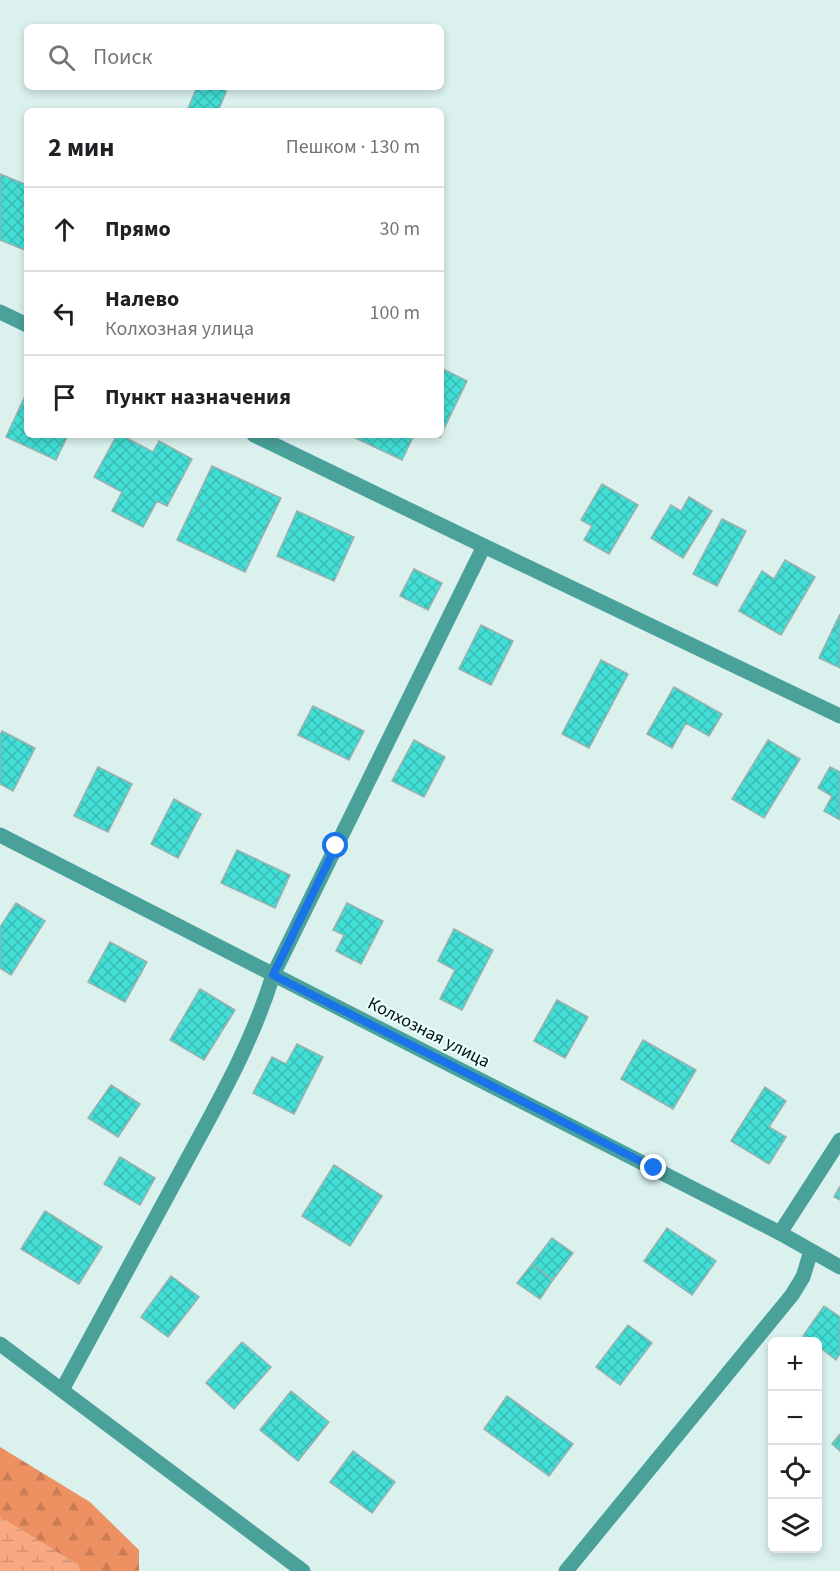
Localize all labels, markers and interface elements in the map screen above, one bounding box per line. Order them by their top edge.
search box [24,24,444,90]
icon: search [45,41,78,74]
text: Поиск [93,41,152,73]
text: 2 мин [48,129,114,166]
text: Пешком · 130 m [286,133,420,161]
icon: ahead [48,213,81,246]
text: Прямо [105,213,171,245]
text: 30 m [380,215,420,243]
text: Налево [105,283,179,315]
icon: left [48,297,81,330]
text: 100 m [370,299,420,327]
text: Колхозная улица [105,315,254,343]
icon: arrive [48,381,81,414]
text: Пункт назначения [105,381,291,413]
route start [322,832,348,858]
street label: Колхозная улица [363,991,494,1074]
route end [640,1154,666,1180]
map controls [768,1337,822,1553]
button: + [768,1337,822,1391]
button: − [768,1391,822,1445]
button: locate [768,1445,822,1499]
button: layers [768,1499,822,1553]

